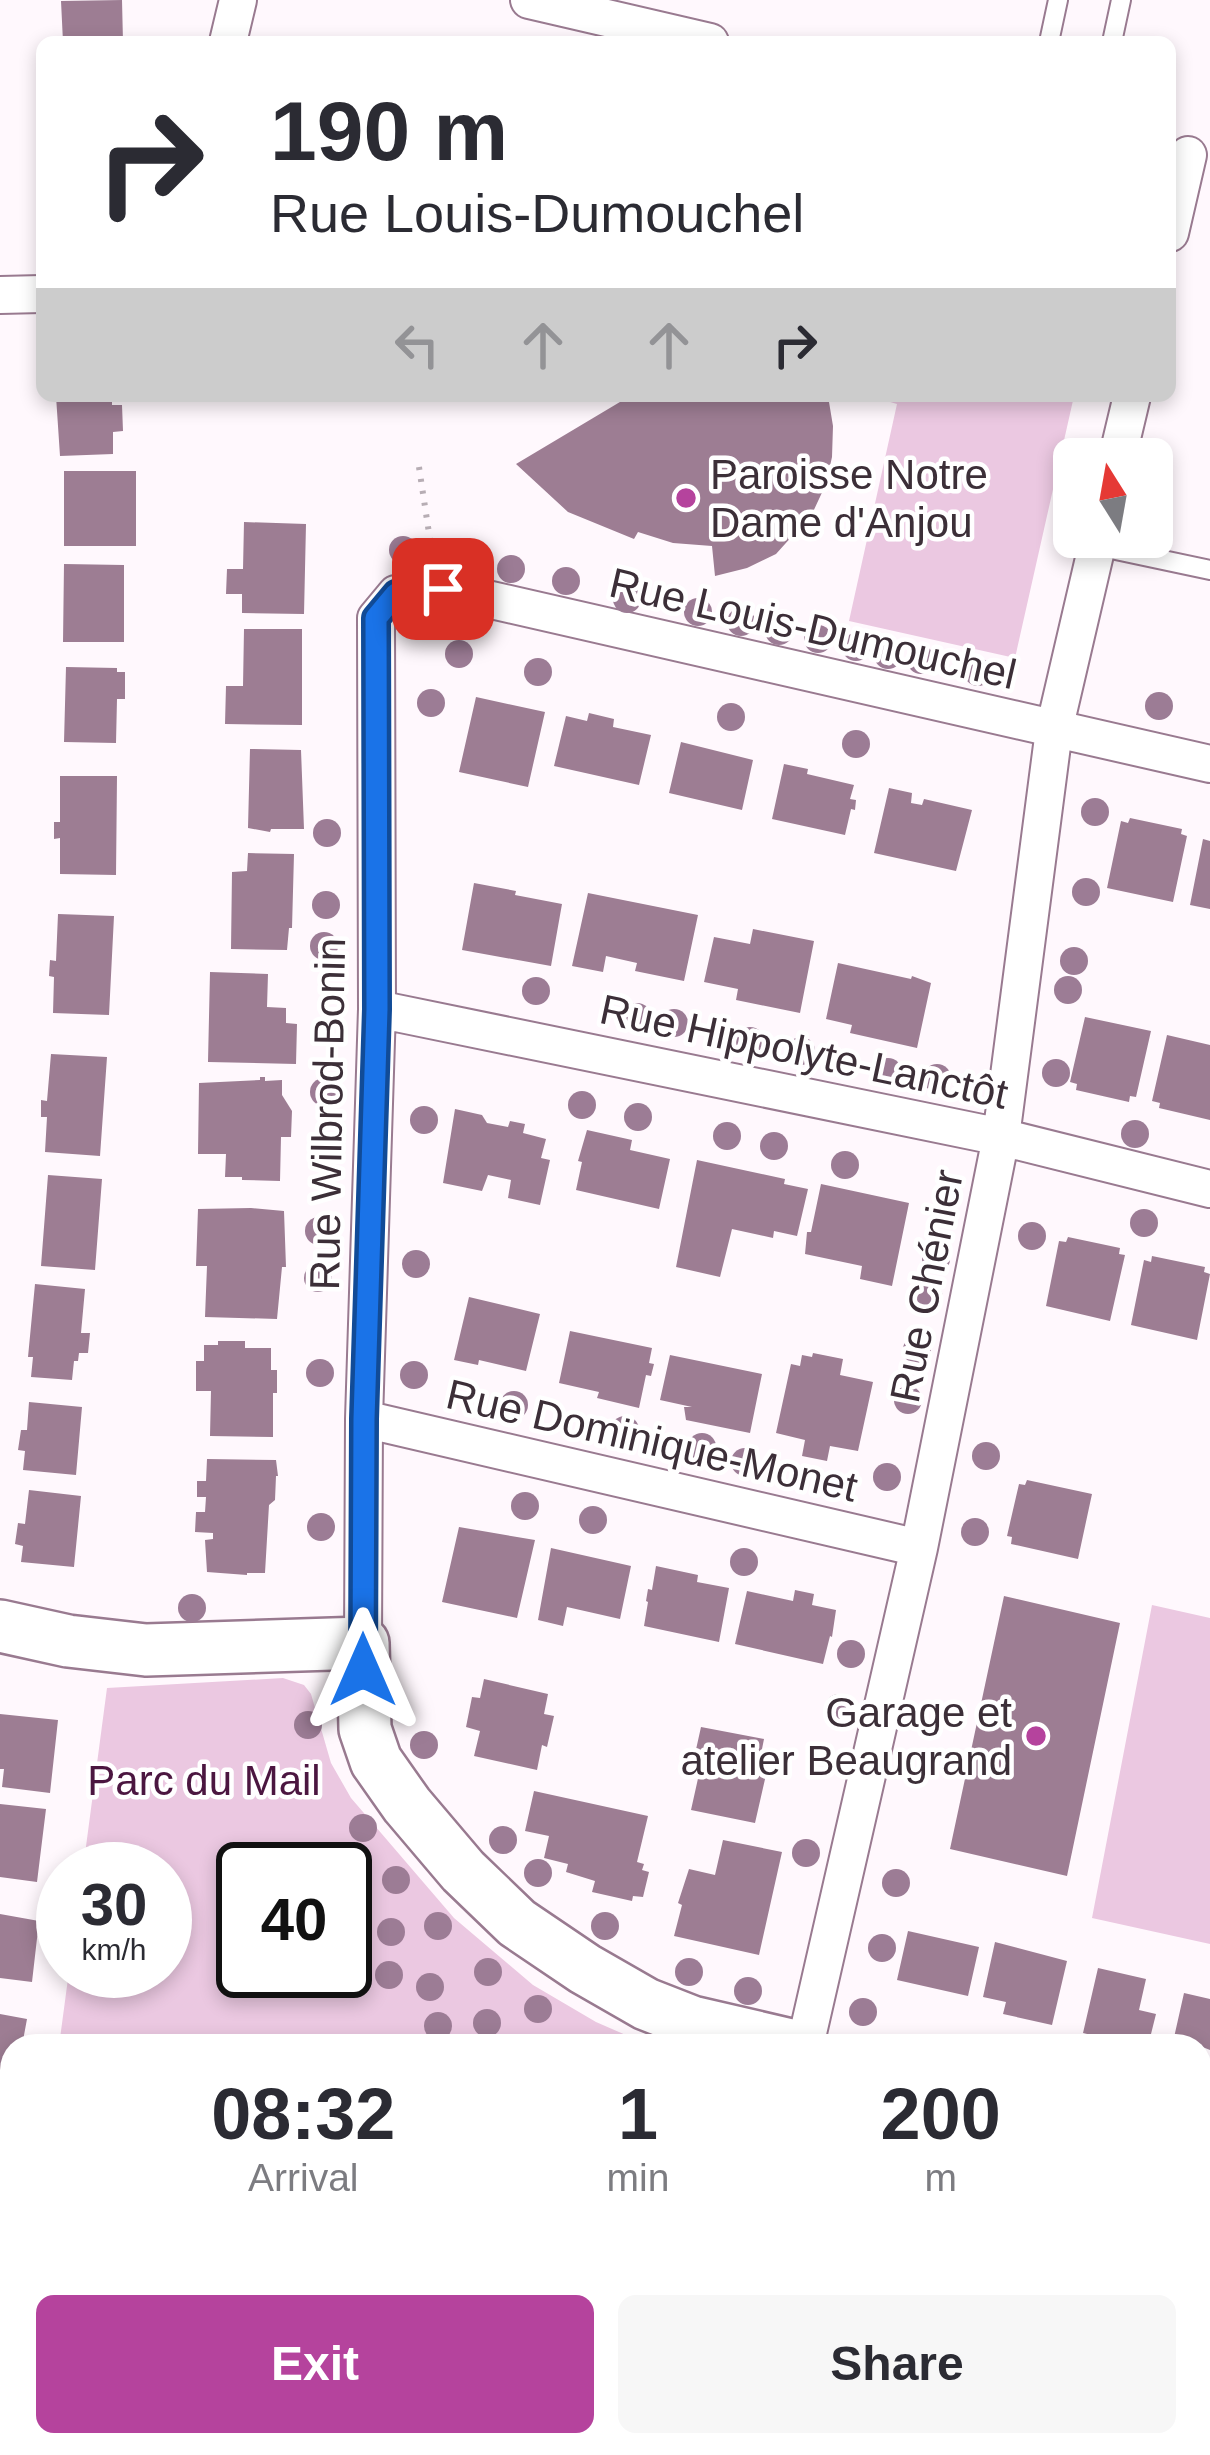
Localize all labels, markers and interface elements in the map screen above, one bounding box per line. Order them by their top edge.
icon: right [72,84,228,240]
text: 190 m [270,84,508,178]
text: Rue Louis-Dumouchel [270,183,804,243]
icon: left [384,312,450,378]
icon: ahead [510,312,576,378]
icon: ahead [636,312,702,378]
icon: right [762,312,828,378]
north arrow [1053,438,1173,558]
map controls [1053,438,1173,558]
place label: Paroisse Notre Dame d'Anjou [710,451,988,546]
marker: Paroisse Notre Dame d'Anjou [673,485,699,511]
pin [392,538,494,640]
icon: arrive [410,556,476,622]
street label: Rue Louis-Dumouchel [605,559,1021,698]
street label: Rue Wilbrod-Bonin [301,937,354,1291]
street label: Rue Hippolyte-Lanctôt [596,985,1012,1118]
street label: Rue Chénier [881,1166,972,1406]
street label: Rue Dominique-Monet [442,1370,862,1511]
position arrow [300,1607,426,1733]
place label: Garage et atelier Beaugrand [680,1689,1012,1784]
marker: Garage et atelier Beaugrand [1023,1723,1049,1749]
park label: Parc du Mail [87,1757,321,1804]
speed limit sign: 40 [216,1842,372,1998]
text: 30 [81,1871,147,1938]
text: km/h [81,1933,147,1966]
text: 08:32 [211,2074,395,2154]
text: 1 [618,2074,658,2154]
text: 200 [881,2074,1001,2154]
text: Arrival [248,2156,359,2199]
text: min [607,2156,669,2199]
text: m [924,2156,957,2199]
button: Exit [36,2295,594,2433]
button: Share [618,2295,1176,2433]

